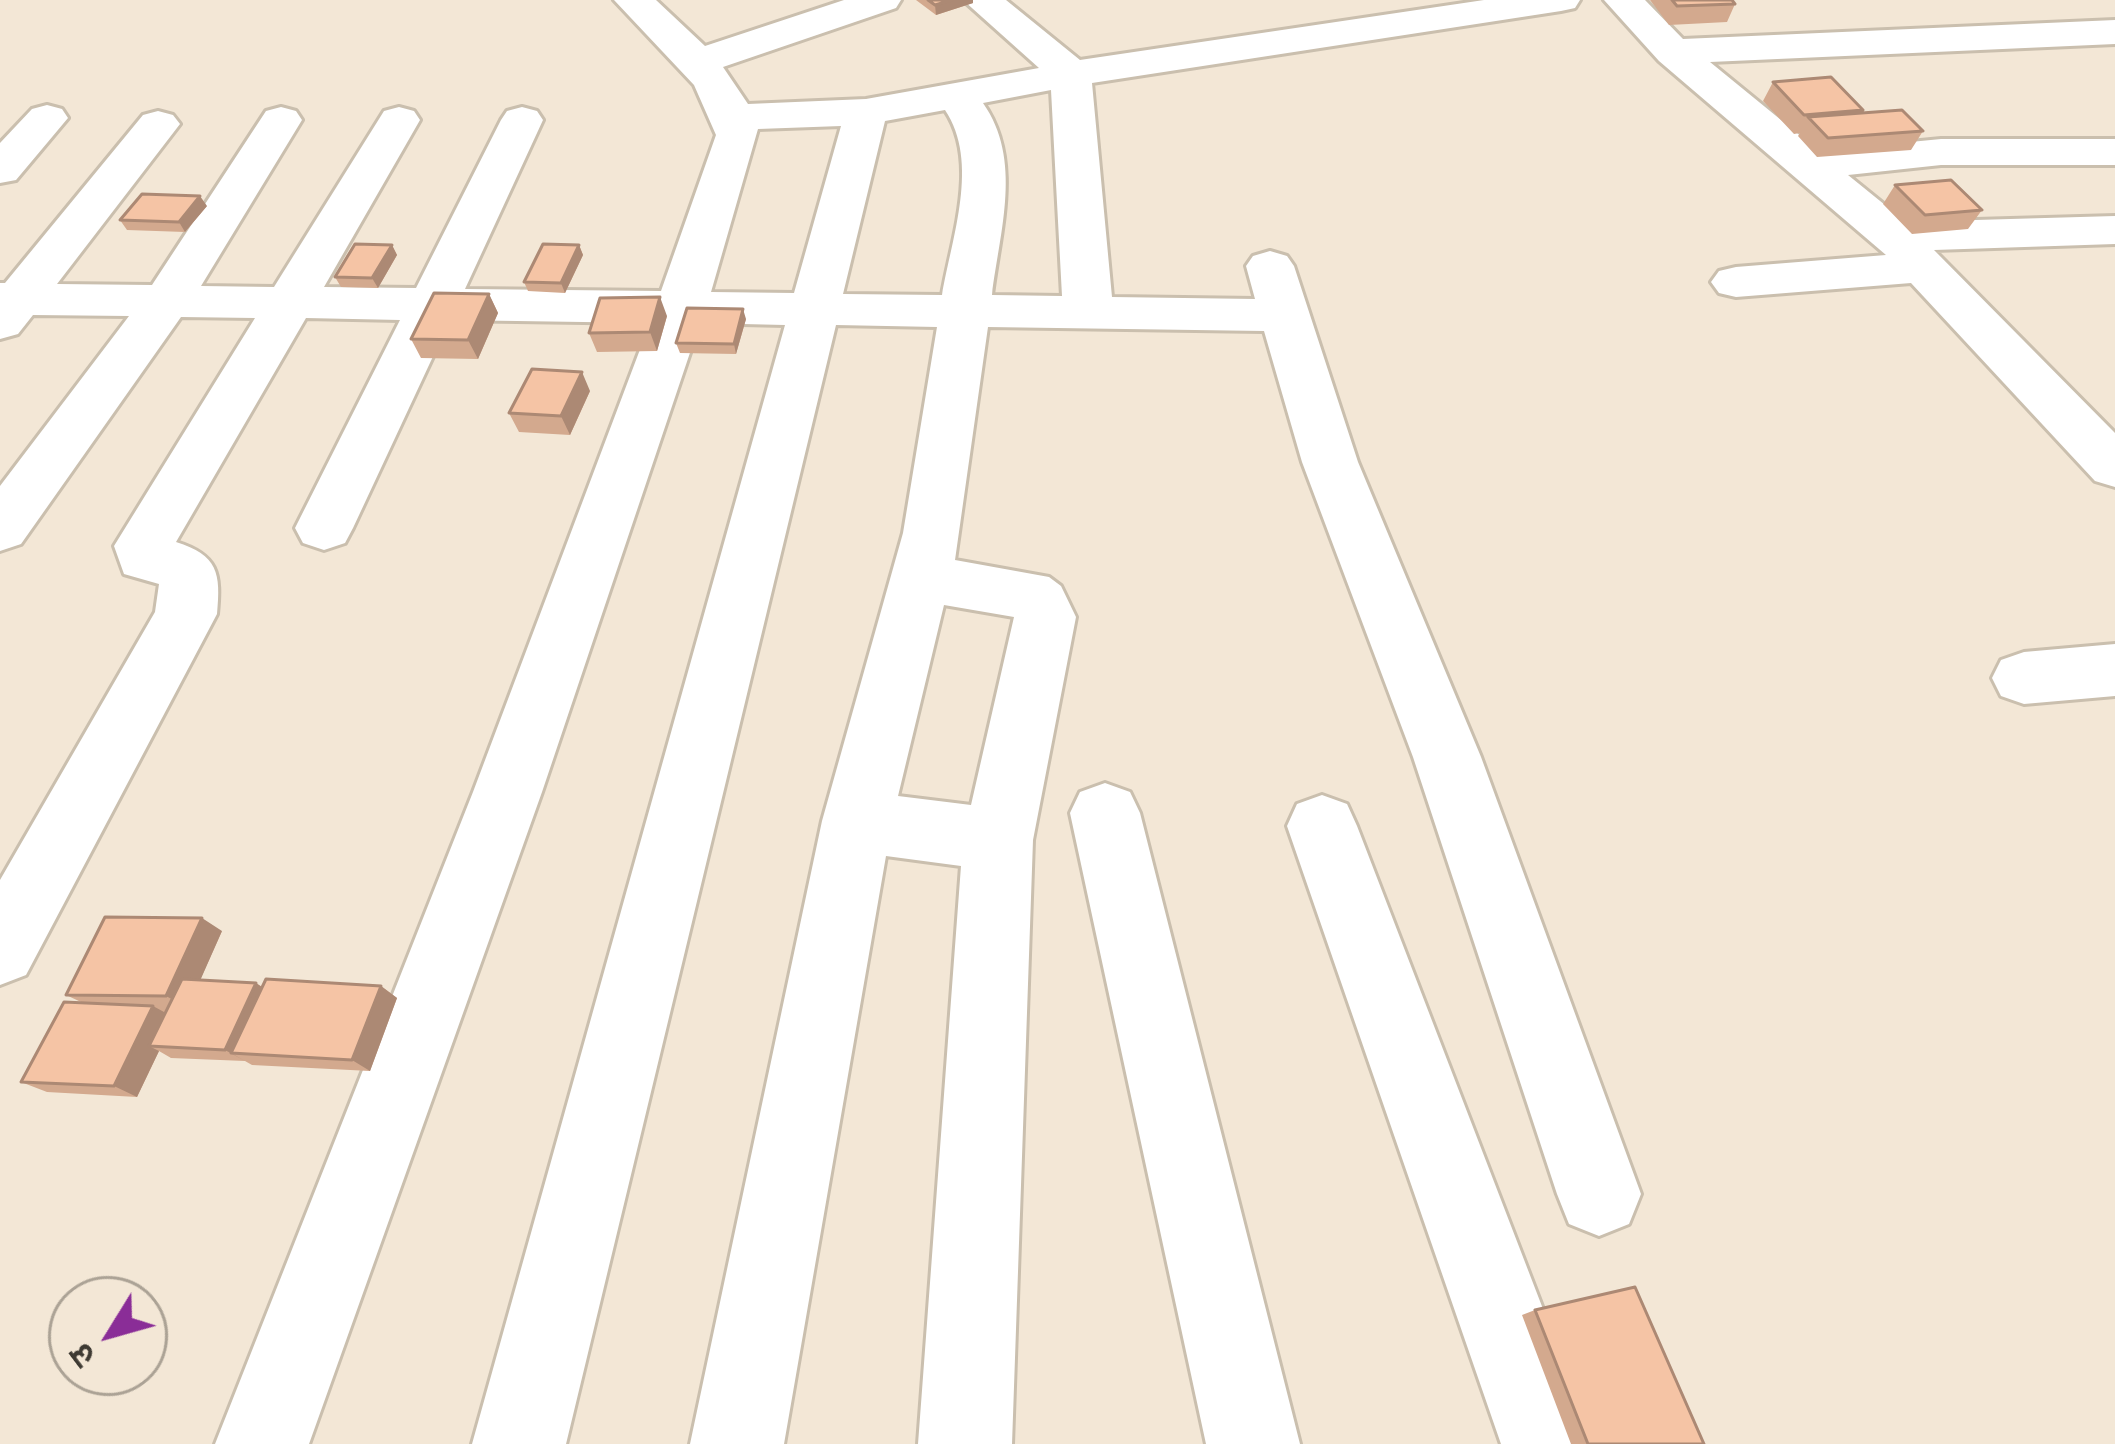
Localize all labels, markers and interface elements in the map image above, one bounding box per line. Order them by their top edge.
north arrow [48,1276,168,1396]
text: उ [60,1336,103,1376]

